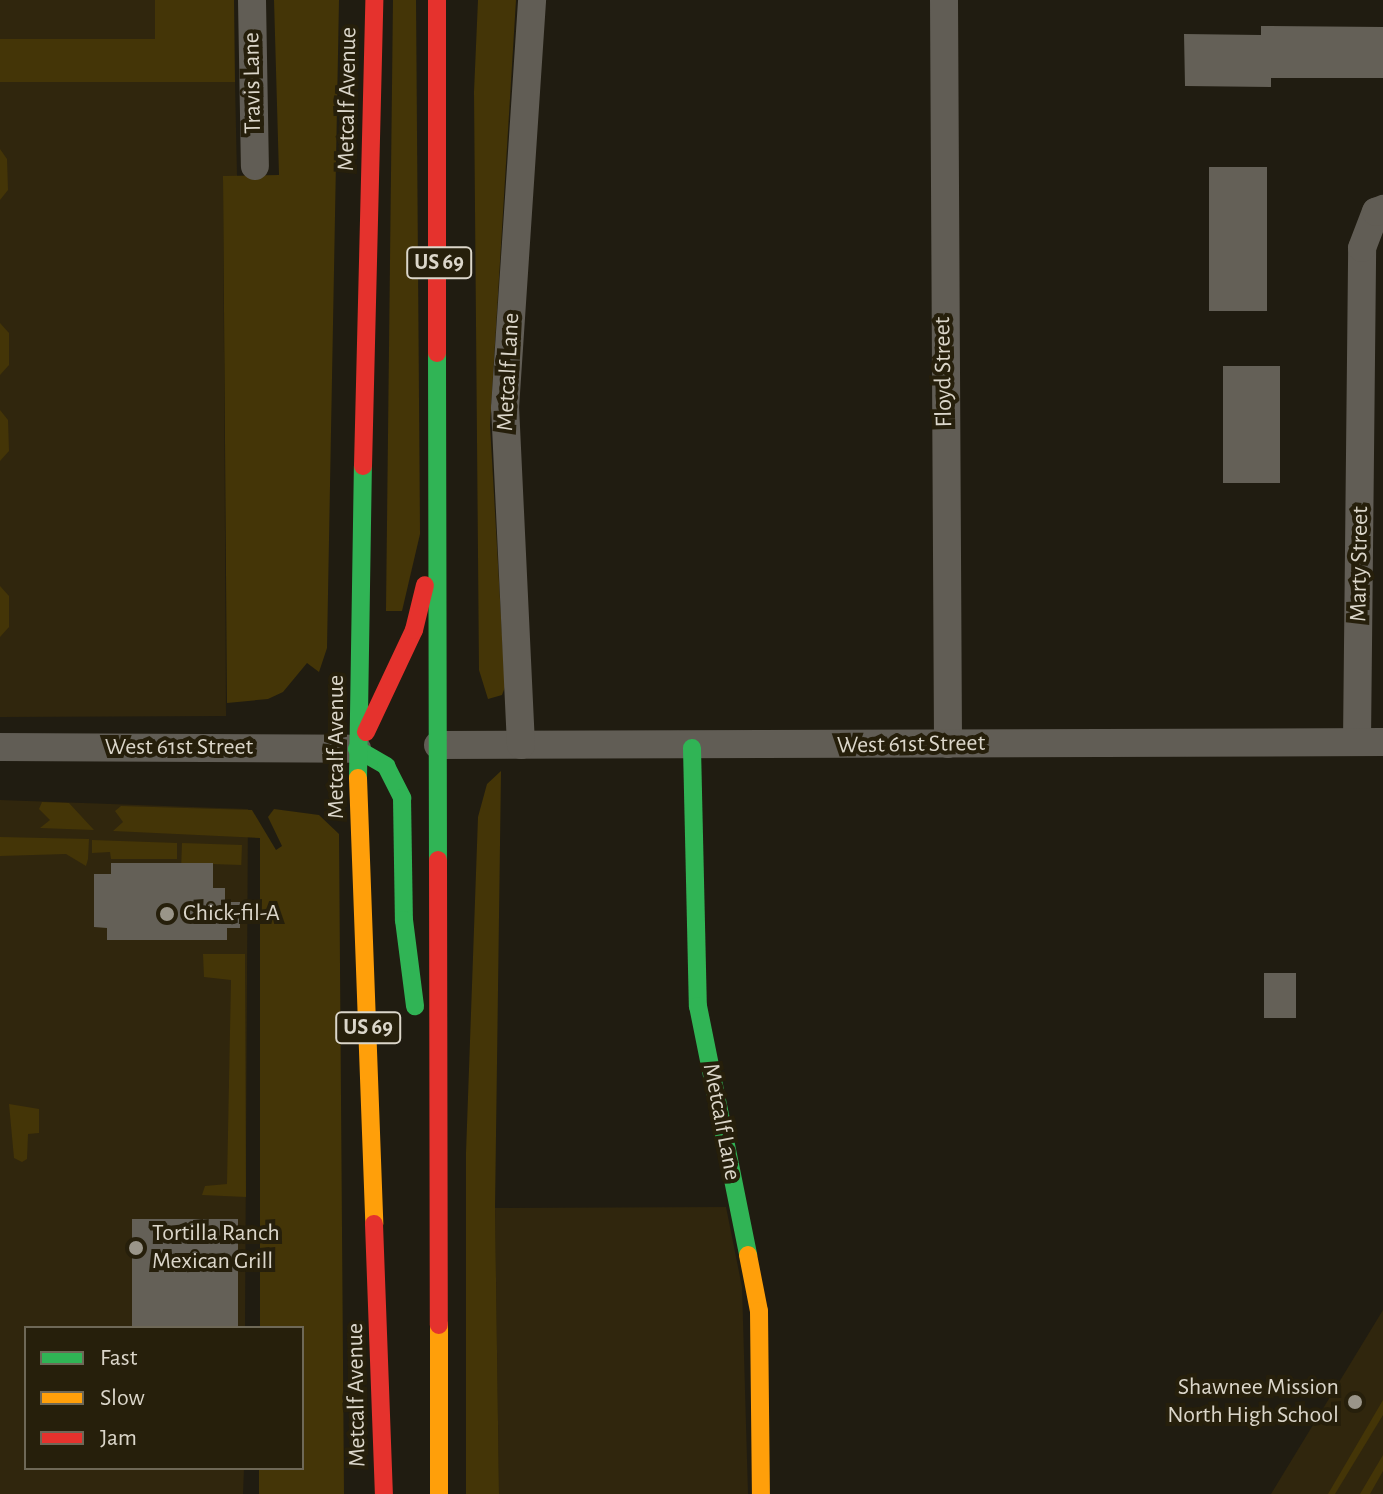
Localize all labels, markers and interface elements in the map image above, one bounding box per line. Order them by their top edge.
street label: Metcalf Avenue [332,27,364,171]
street label: Travis Lane [238,32,268,134]
road number: US 69 [405,245,473,281]
street label: Metcalf Lane [492,312,526,432]
street label: Floyd Street [929,316,959,428]
street label: Marty Street [1345,506,1375,622]
street label: Metcalf Avenue [323,675,351,819]
street label: West 61st Street [837,729,985,761]
street label: West 61st Street [105,734,253,762]
place label: Chick-fil-A [183,900,280,928]
marker: Chick-fil-A [158,905,176,923]
road number: US 69 [334,1010,402,1046]
street label: Metcalf Lane [696,1061,746,1183]
place label: Tortilla Ranch Mexican Grill [152,1220,280,1276]
marker: Tortilla Ranch Mexican Grill [127,1239,145,1257]
street label: Metcalf Avenue [341,1323,373,1467]
legend [24,1326,304,1470]
text: Fast [100,1346,137,1370]
place label: Shawnee Mission North High School [1167,1374,1339,1430]
text: Slow [100,1386,145,1410]
marker: Shawnee Mission North High School [1346,1393,1364,1411]
text: Jam [100,1426,137,1450]

